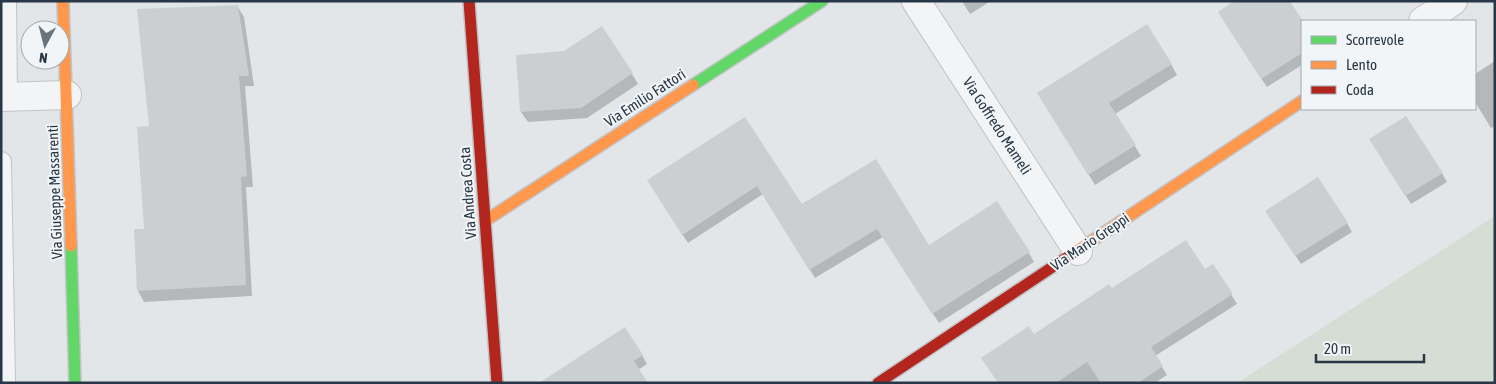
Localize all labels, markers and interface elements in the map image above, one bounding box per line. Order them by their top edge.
north arrow [20,20,70,70]
legend [1301,20,1476,110]
text: Scorrevole [1346,31,1404,48]
text: N [38,49,48,66]
text: Lento [1346,56,1377,73]
street label: Via Emilio Fattori [601,65,688,130]
street label: Via Goffredo Mameli [960,74,1035,177]
text: Coda [1346,81,1374,98]
street label: Via Giuseppe Massarenti [44,124,65,260]
street label: Via Andrea Costa [456,146,479,240]
street label: Via Mario Greppi [1047,209,1132,274]
scale bar [1316,332,1424,364]
text: 20 m [1324,340,1351,357]

